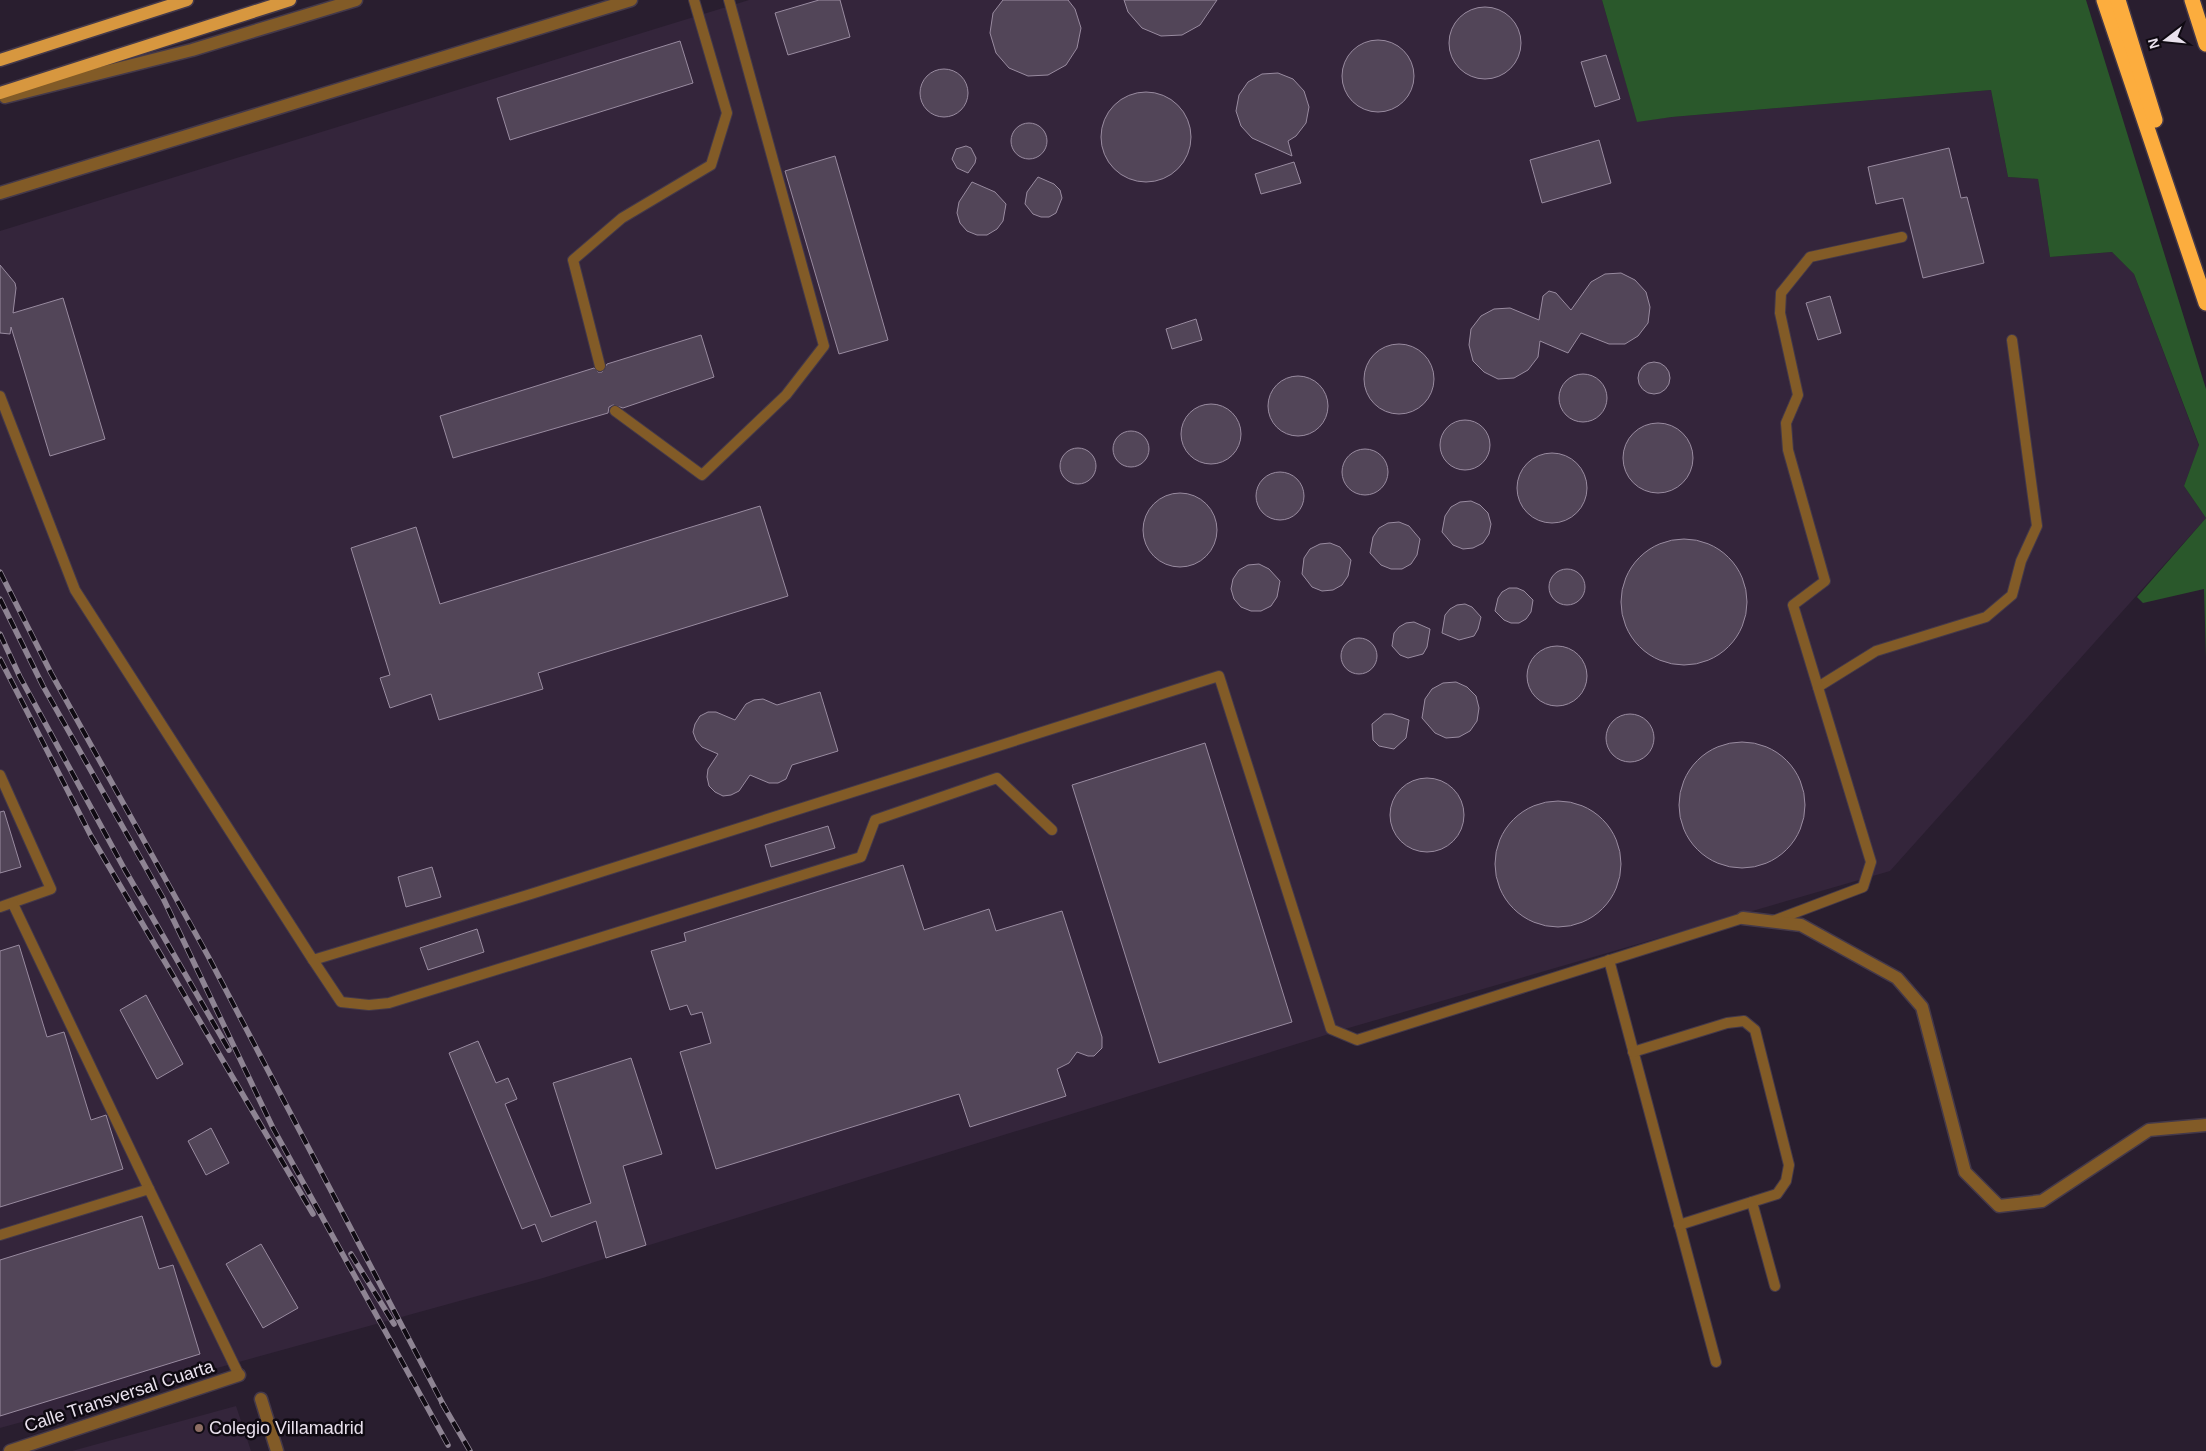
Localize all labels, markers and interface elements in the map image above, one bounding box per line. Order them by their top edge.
north arrow [2141,15,2191,65]
text: N [2144,37,2163,51]
street label: Calle Transversal Cuarta [22,1356,217,1436]
place label: Colegio Villamadrid [209,1418,364,1438]
marker: Colegio Villamadrid [193,1422,205,1434]

